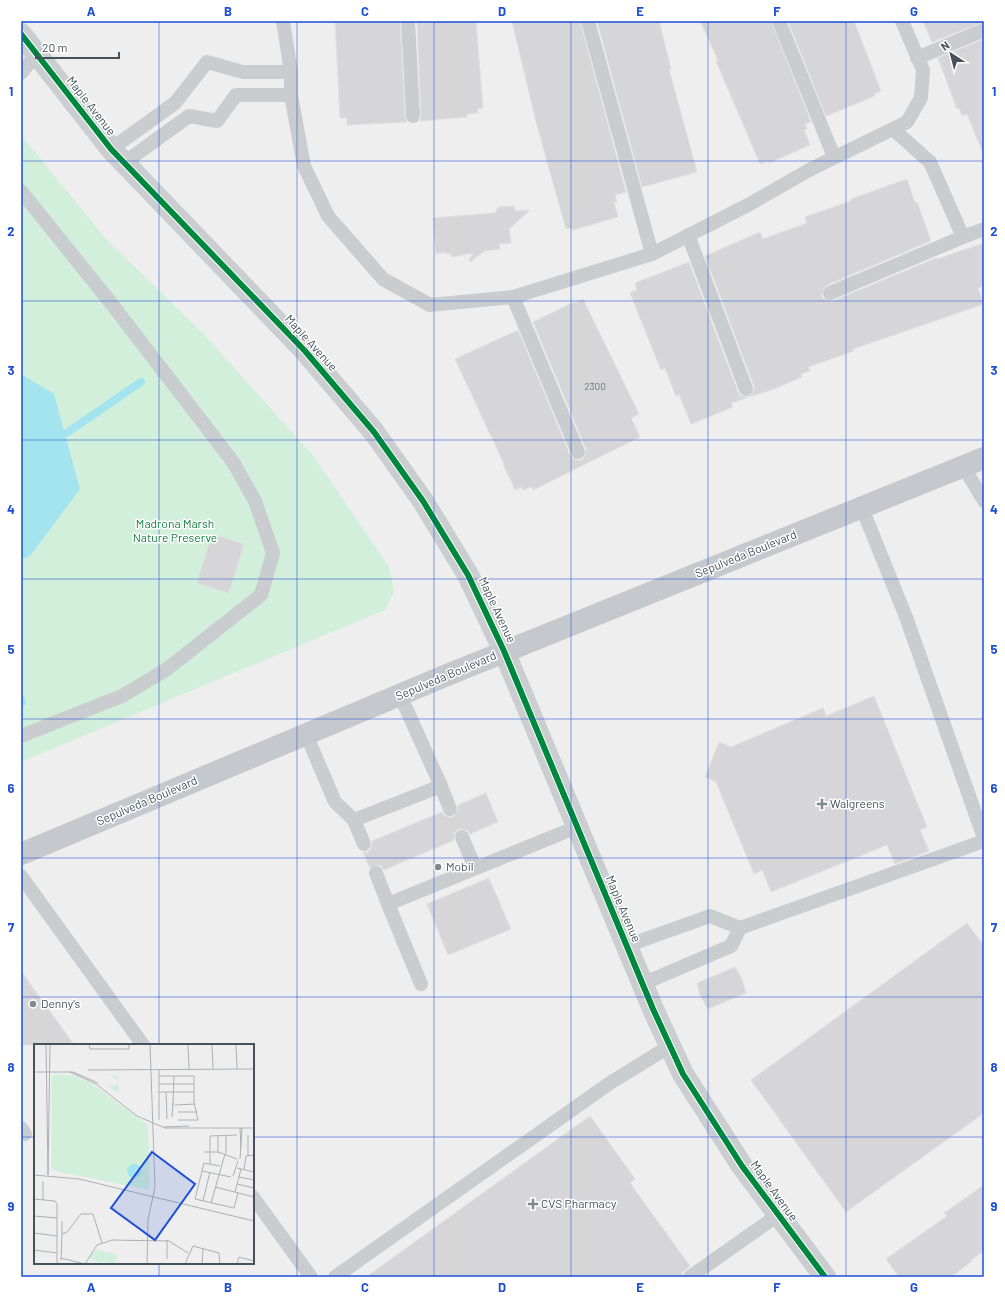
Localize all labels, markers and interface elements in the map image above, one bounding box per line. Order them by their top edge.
text: A [87,3,96,19]
text: B [224,3,232,19]
text: C [361,3,369,19]
text: D [498,3,506,19]
text: E [636,3,644,19]
text: F [773,3,781,19]
text: G [910,3,918,19]
scale bar [36,34,119,60]
north arrow [931,34,971,74]
text: N [938,38,952,53]
text: 20 m [42,40,68,54]
street label: Maple Avenue [64,73,119,138]
text: 1 [9,83,13,99]
text: 1 [992,83,996,99]
text: 2 [7,223,15,239]
text: 2 [990,223,998,239]
street label: Maple Avenue [283,311,341,373]
text: 3 [7,362,15,378]
text: 3 [990,362,998,378]
house number: 2300 [584,380,606,392]
text: 4 [7,501,15,517]
text: 4 [990,501,998,517]
park label: Madrona Marsh Nature Preserve [133,516,217,544]
street label: Sepulveda Boulevard [693,526,798,580]
street label: Maple Avenue [477,574,519,645]
text: 5 [7,641,15,657]
text: 5 [990,641,998,657]
street label: Sepulveda Boulevard [393,647,498,703]
street label: Sepulveda Boulevard [94,772,199,828]
text: 6 [8,780,15,796]
text: 6 [991,780,998,796]
place label: Walgreens [830,796,885,810]
marker: Walgreens [817,799,827,809]
place label: Mobil [446,859,474,873]
marker: Mobil [433,862,443,872]
street label: Maple Avenue [604,873,644,944]
text: 7 [8,919,15,935]
text: 7 [991,919,998,935]
place label: Denny's [41,996,80,1010]
marker: Denny's [28,999,38,1009]
inset map [34,1044,254,1264]
text: 8 [7,1059,15,1075]
text: 8 [990,1059,998,1075]
street label: Maple Avenue [748,1158,801,1223]
place label: CVS Pharmacy [541,1196,617,1210]
text: 9 [8,1198,15,1214]
text: 9 [991,1198,998,1214]
marker: CVS Pharmacy [528,1199,538,1209]
text: A [87,1279,96,1295]
text: B [224,1279,232,1295]
text: C [361,1279,369,1295]
text: D [498,1279,506,1295]
text: E [636,1279,644,1295]
text: F [773,1279,781,1295]
text: G [910,1279,918,1295]

